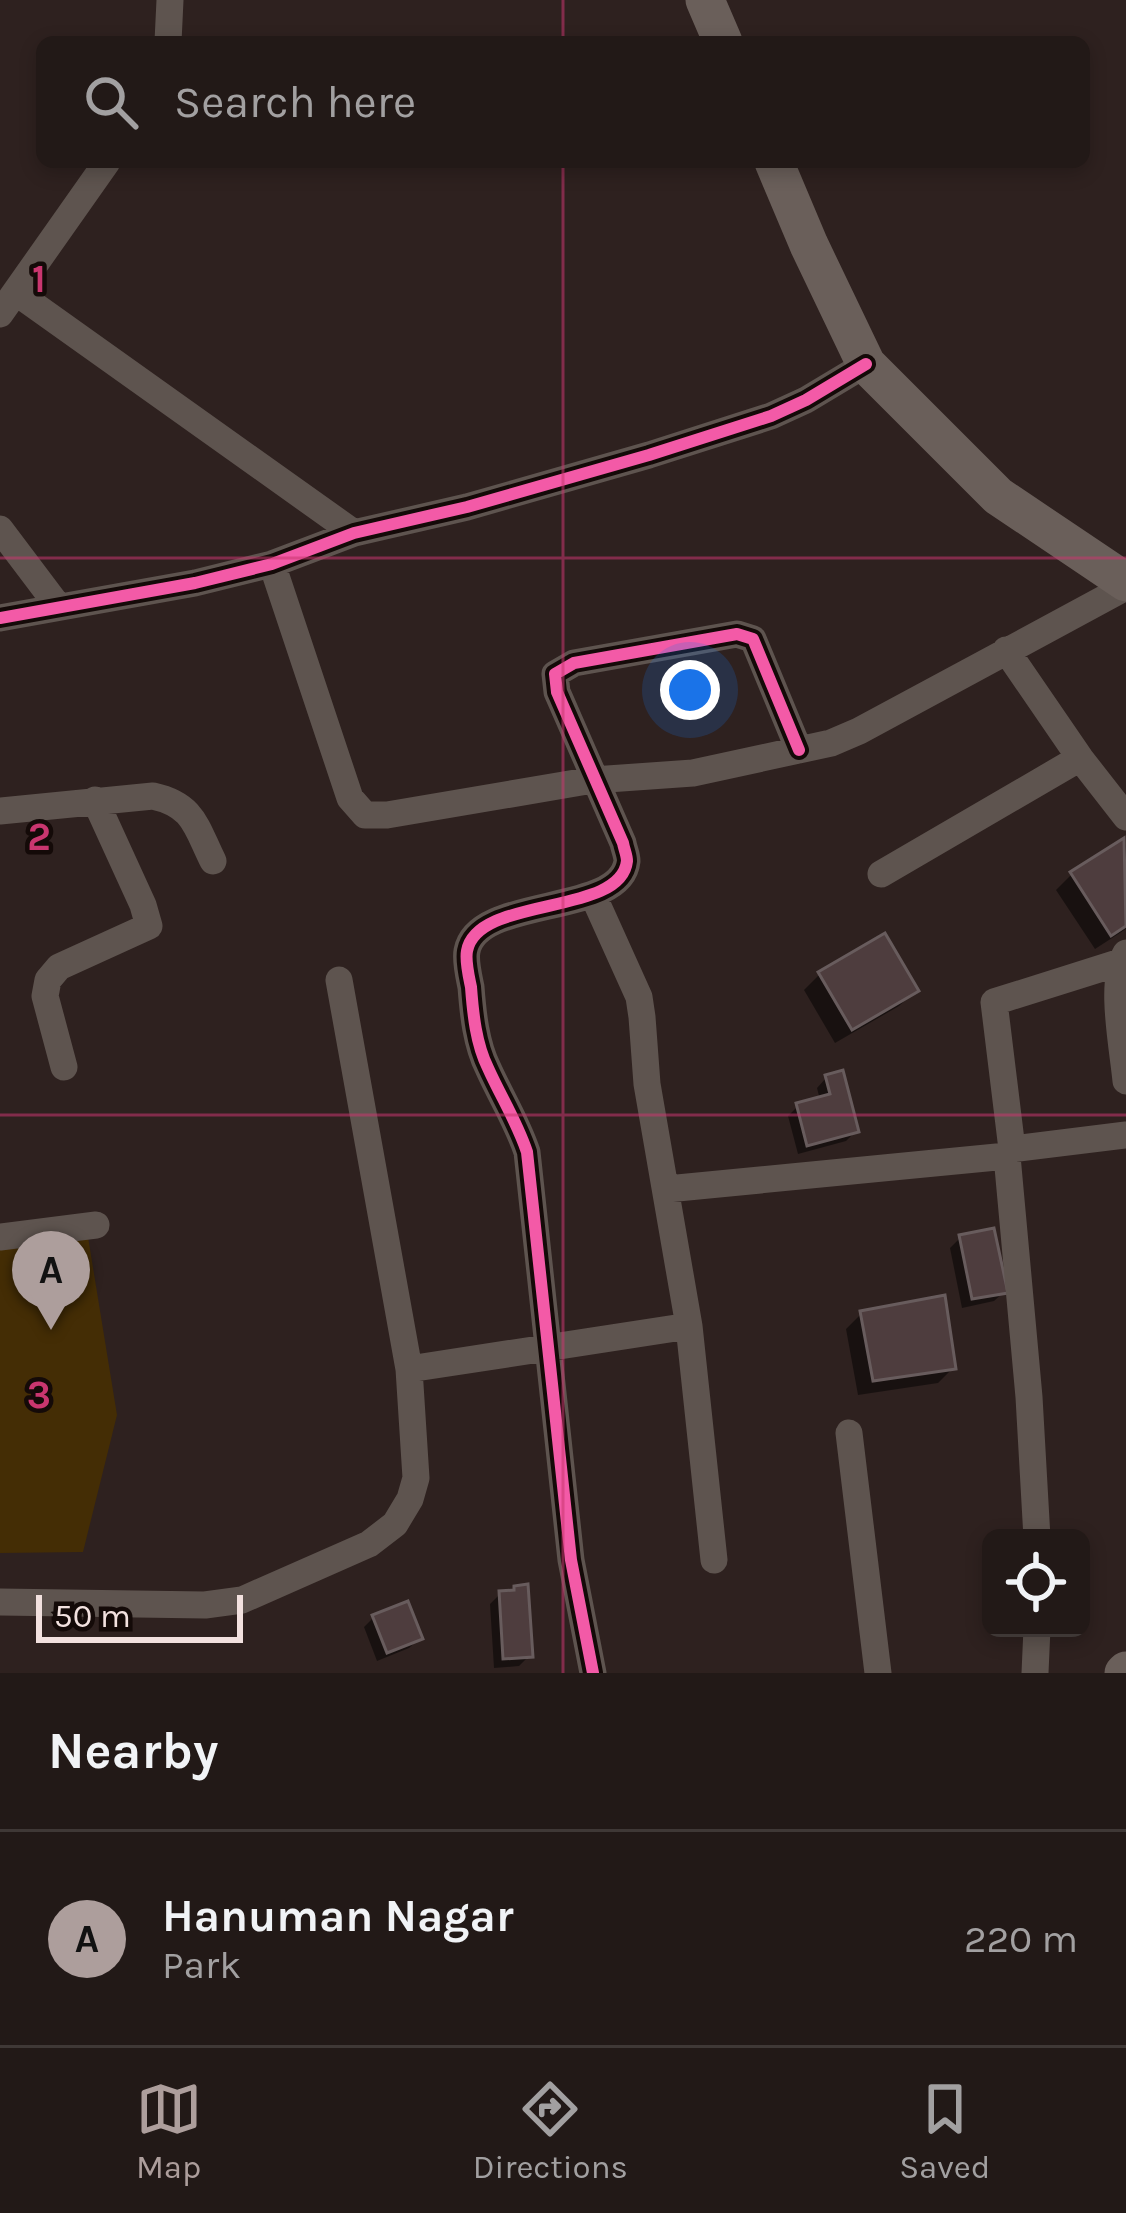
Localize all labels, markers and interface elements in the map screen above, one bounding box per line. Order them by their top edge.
search box [36,36,1090,168]
icon: search [78,69,144,135]
text: Search here [174,76,416,128]
text: 1 [32,256,46,302]
your location [660,660,720,720]
text: 2 [27,814,51,860]
pin: A [12,1231,90,1330]
text: 3 [27,1372,51,1418]
map controls [982,1529,1090,1637]
button: locate [982,1529,1090,1637]
scale bar [36,1589,243,1642]
text: 50 m [54,1597,131,1635]
text: Nearby [48,1721,218,1781]
text: Hanuman Nagar [162,1890,514,1942]
text: A [75,1916,99,1962]
text: 220 m [964,1916,1078,1962]
text: Park [162,1942,241,1988]
tab: Map [136,2076,202,2186]
tab: Directions [473,2076,628,2186]
tab: Saved [899,2076,990,2186]

